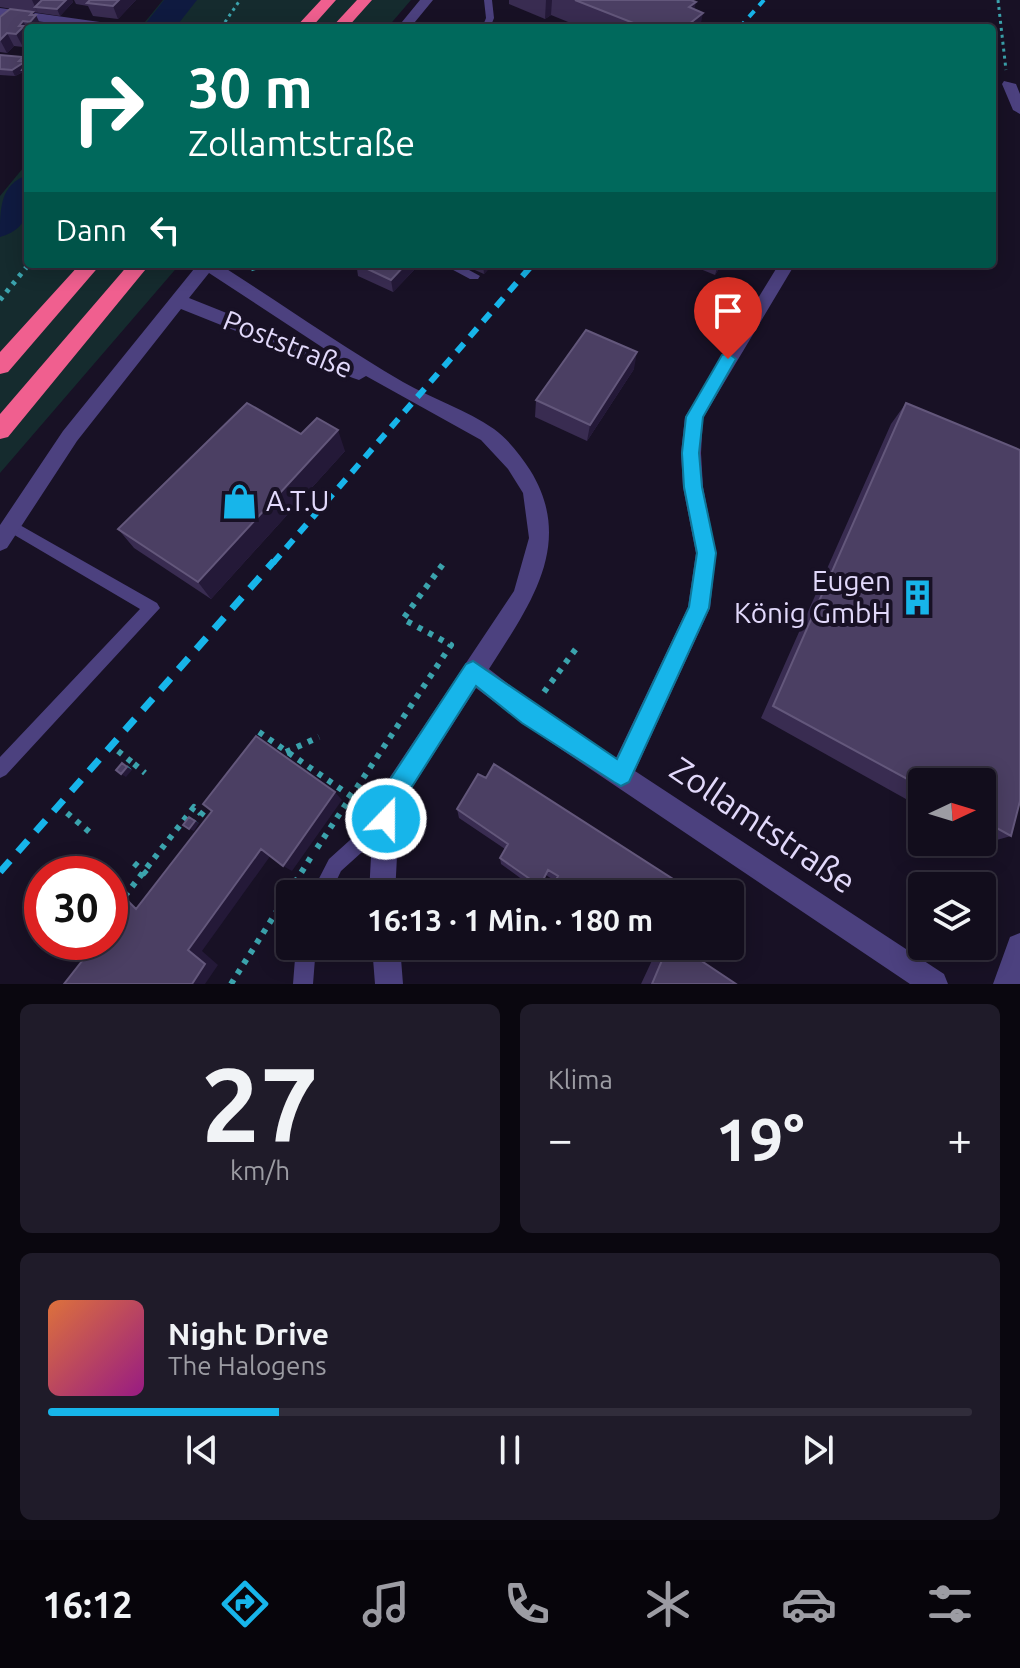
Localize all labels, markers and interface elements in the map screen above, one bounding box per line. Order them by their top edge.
icon: right [56,56,160,160]
text: 30 m [188,56,313,119]
text: Zollamtstraße [188,122,415,163]
icon: left [143,208,187,252]
text: Dann [56,213,127,247]
pin [694,277,762,359]
icon: arrive [706,289,750,333]
street label: Poststraße [219,304,357,383]
shop icon: A.T.U [221,482,259,520]
place label: A.T.U [266,485,329,516]
place label: Eugen König GmbH [734,565,891,628]
building icon: Eugen König GmbH [898,578,936,616]
street label: Zollamtstraße [664,748,863,900]
north arrow [908,768,996,856]
map controls [908,768,996,960]
position arrow [344,777,428,861]
speed limit sign: 30 [24,856,128,960]
button: layers [908,872,996,960]
text: 16:13 · 1 Min. · 180 m [367,903,653,937]
text: 27 [201,1045,319,1162]
text: Klima [548,1065,613,1094]
text: 19° [716,1105,804,1172]
text: − [548,1114,573,1163]
text: + [947,1114,972,1163]
text: km/h [230,1156,290,1185]
text: Night Drive [168,1317,329,1351]
text: The Halogens [168,1351,327,1380]
icon: previous [180,1428,224,1472]
icon: pause [488,1428,532,1472]
icon: next [796,1428,840,1472]
icon: directions [217,1576,273,1632]
icon: music [358,1576,414,1632]
icon: phone [499,1576,555,1632]
icon: climate [640,1576,696,1632]
icon: car [781,1576,837,1632]
icon: filters [922,1576,978,1632]
text: 16:12 [42,1584,133,1625]

